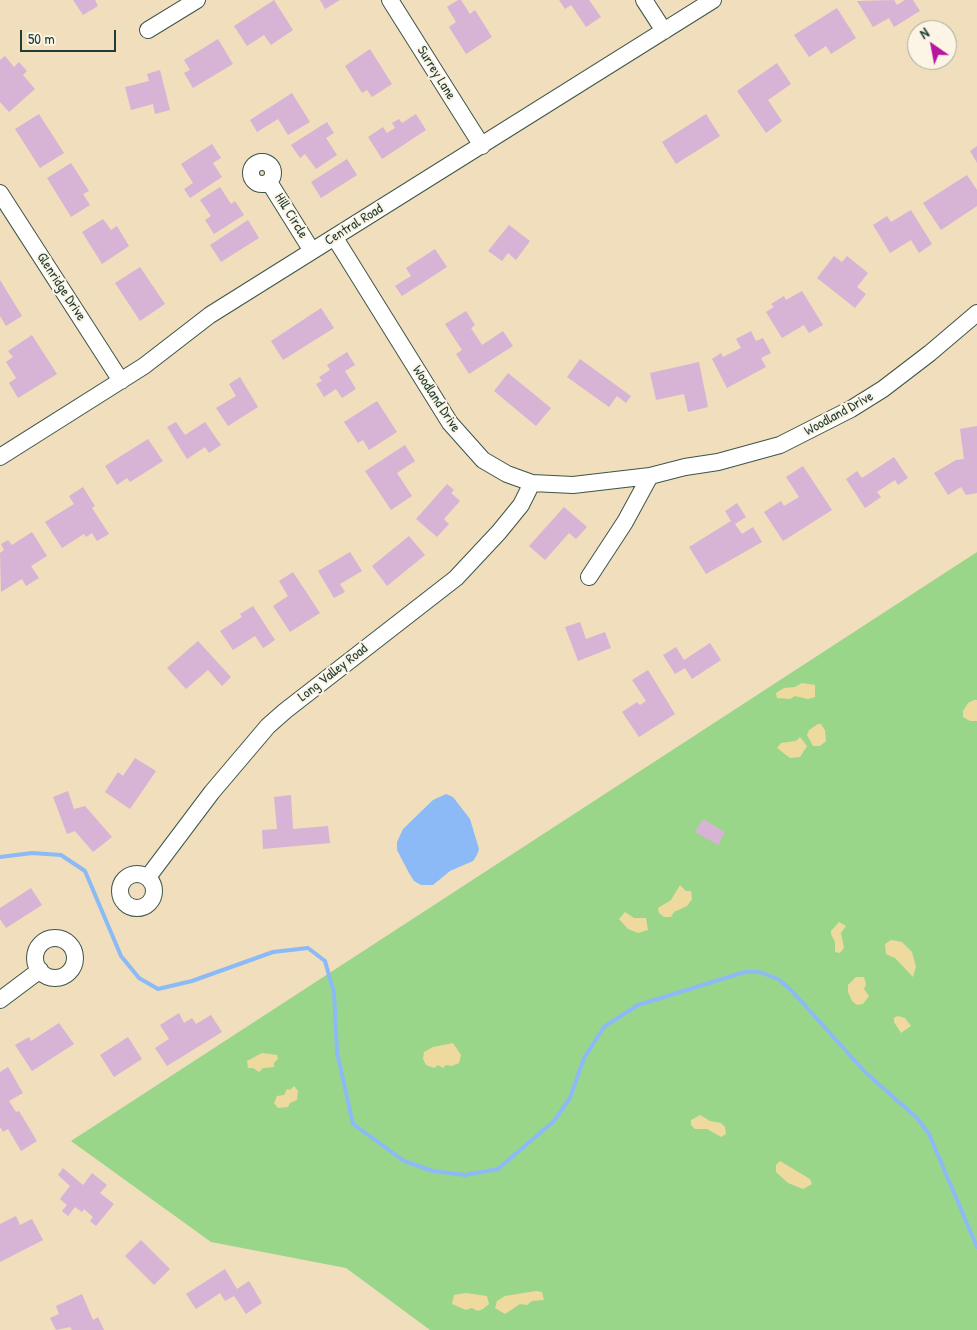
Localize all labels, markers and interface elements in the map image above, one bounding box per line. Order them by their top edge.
scale bar [22,20,119,52]
north arrow [907,20,957,70]
text: N [916,23,932,43]
text: 50 m [28,28,55,49]
street label: Surrey Lane [413,43,459,103]
street label: Hill Circle [271,190,311,242]
street label: Central Road [322,201,386,249]
street label: Glenridge Drive [33,250,89,324]
street label: Woodland Drive [408,363,464,435]
street label: Woodland Drive [802,388,876,440]
street label: Long Valley Road [295,641,371,705]

